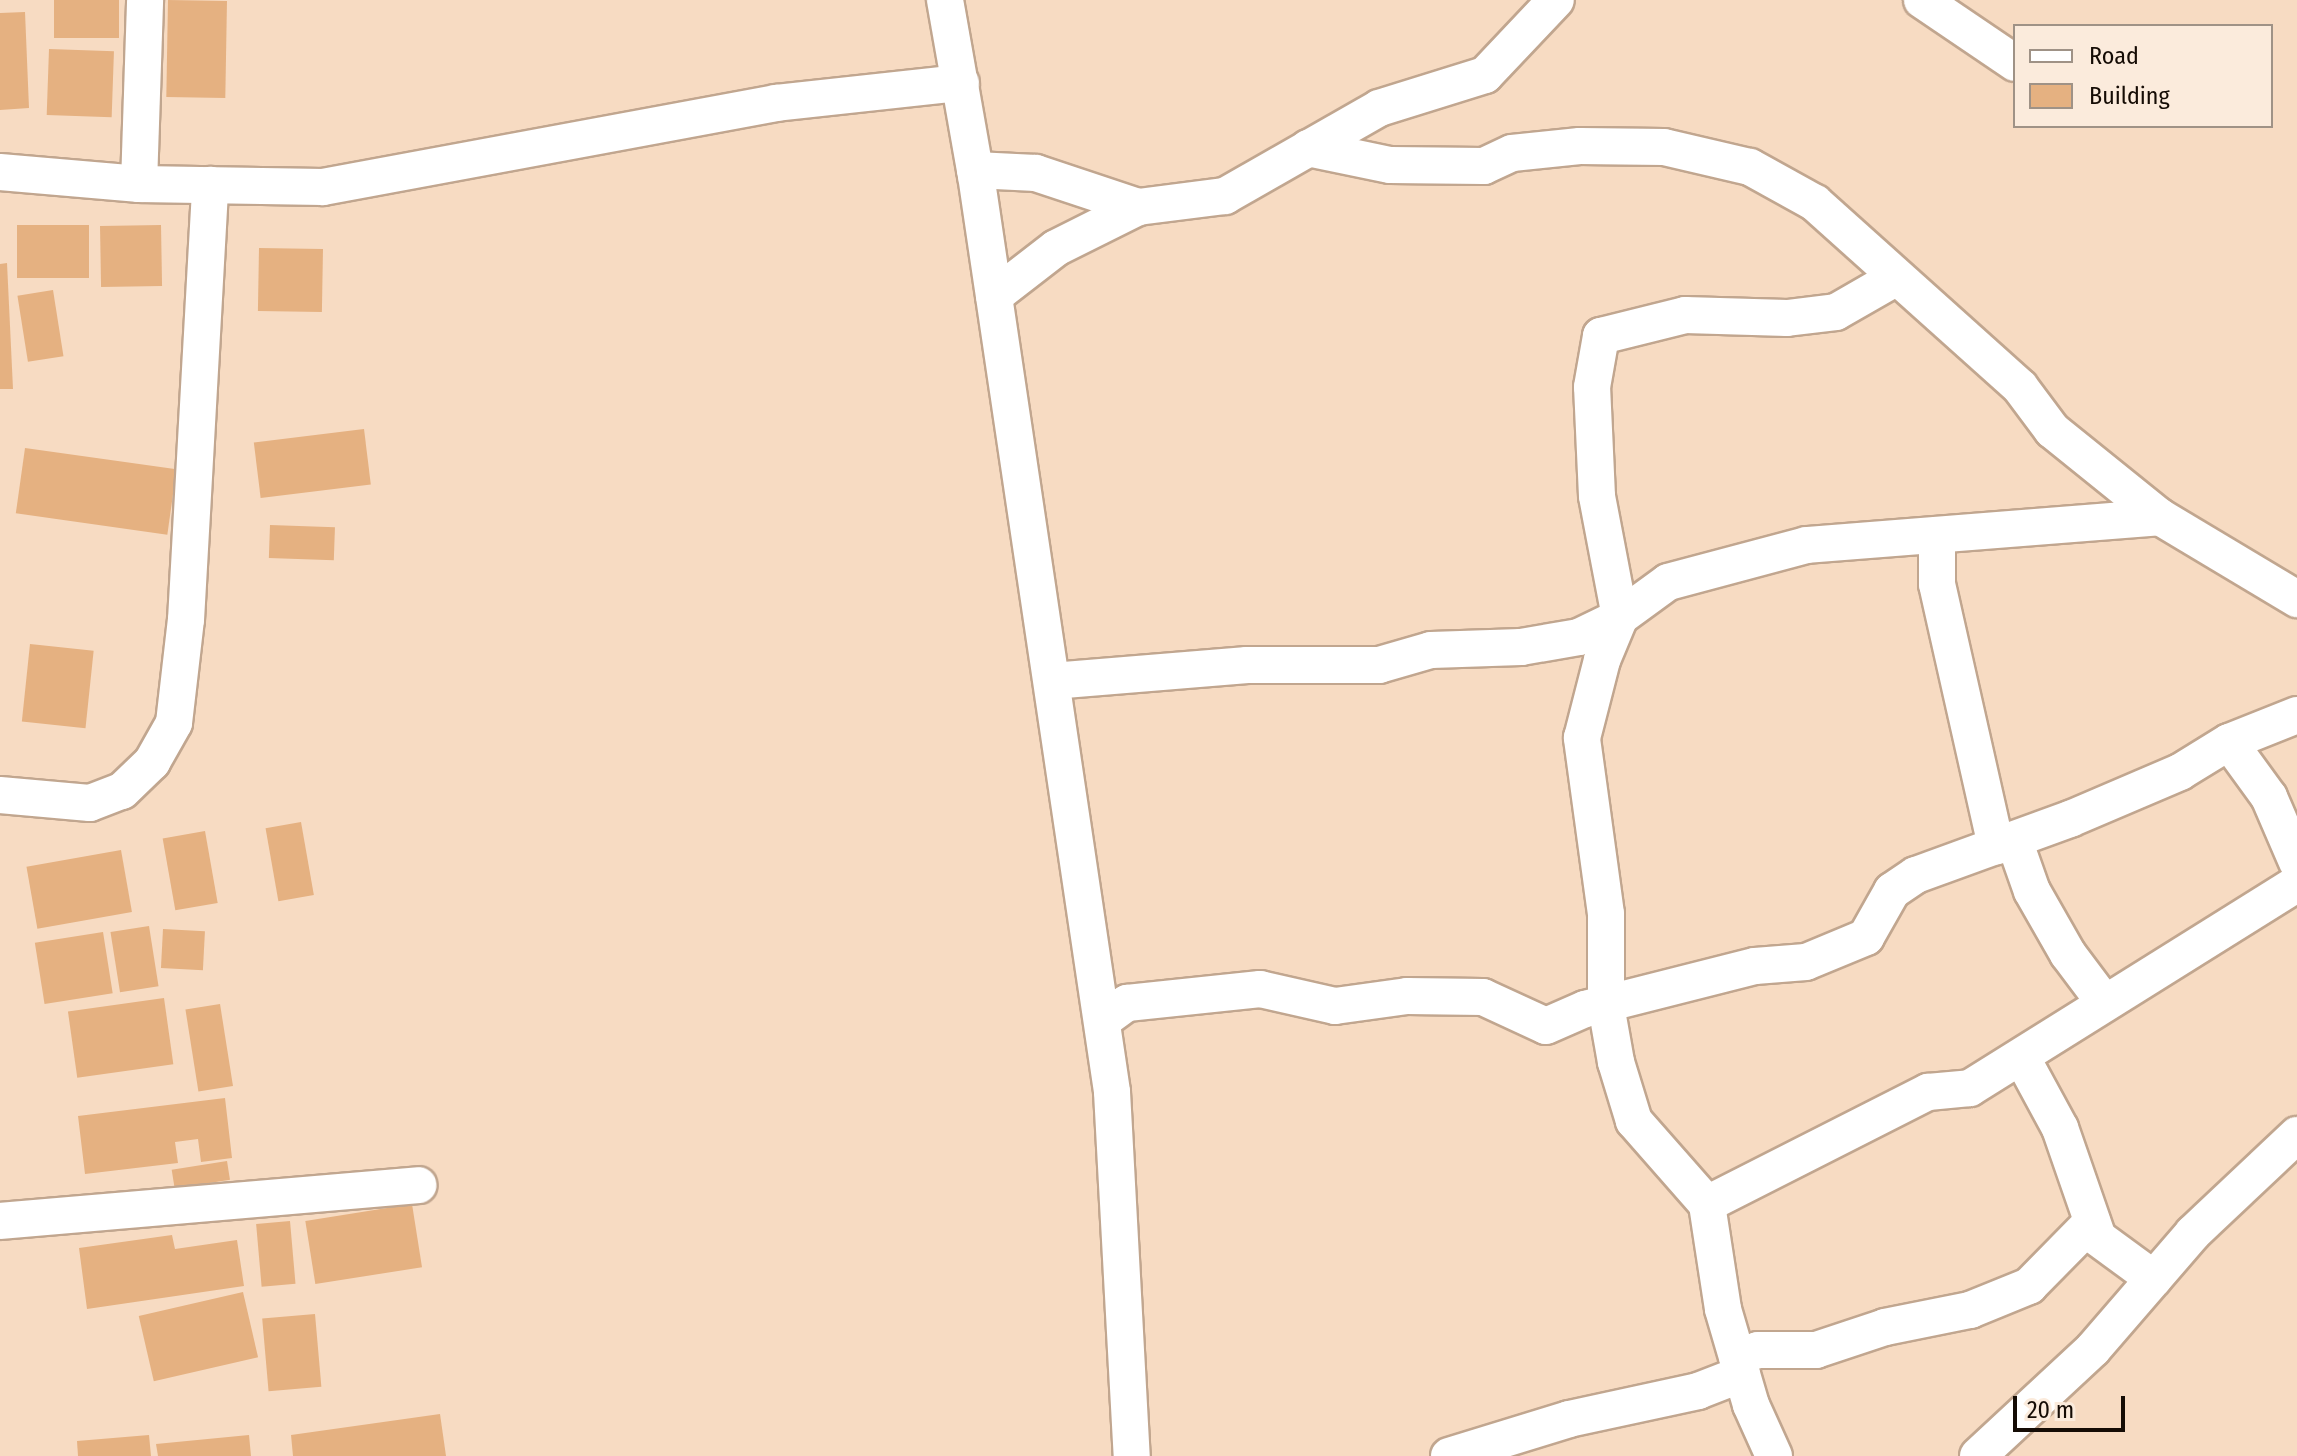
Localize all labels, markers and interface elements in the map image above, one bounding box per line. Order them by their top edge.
legend [2013,24,2273,128]
text: Road [2089,42,2139,70]
text: Building [2089,82,2170,110]
scale bar [2017,1380,2129,1430]
text: 20 m [2027,1396,2074,1424]

